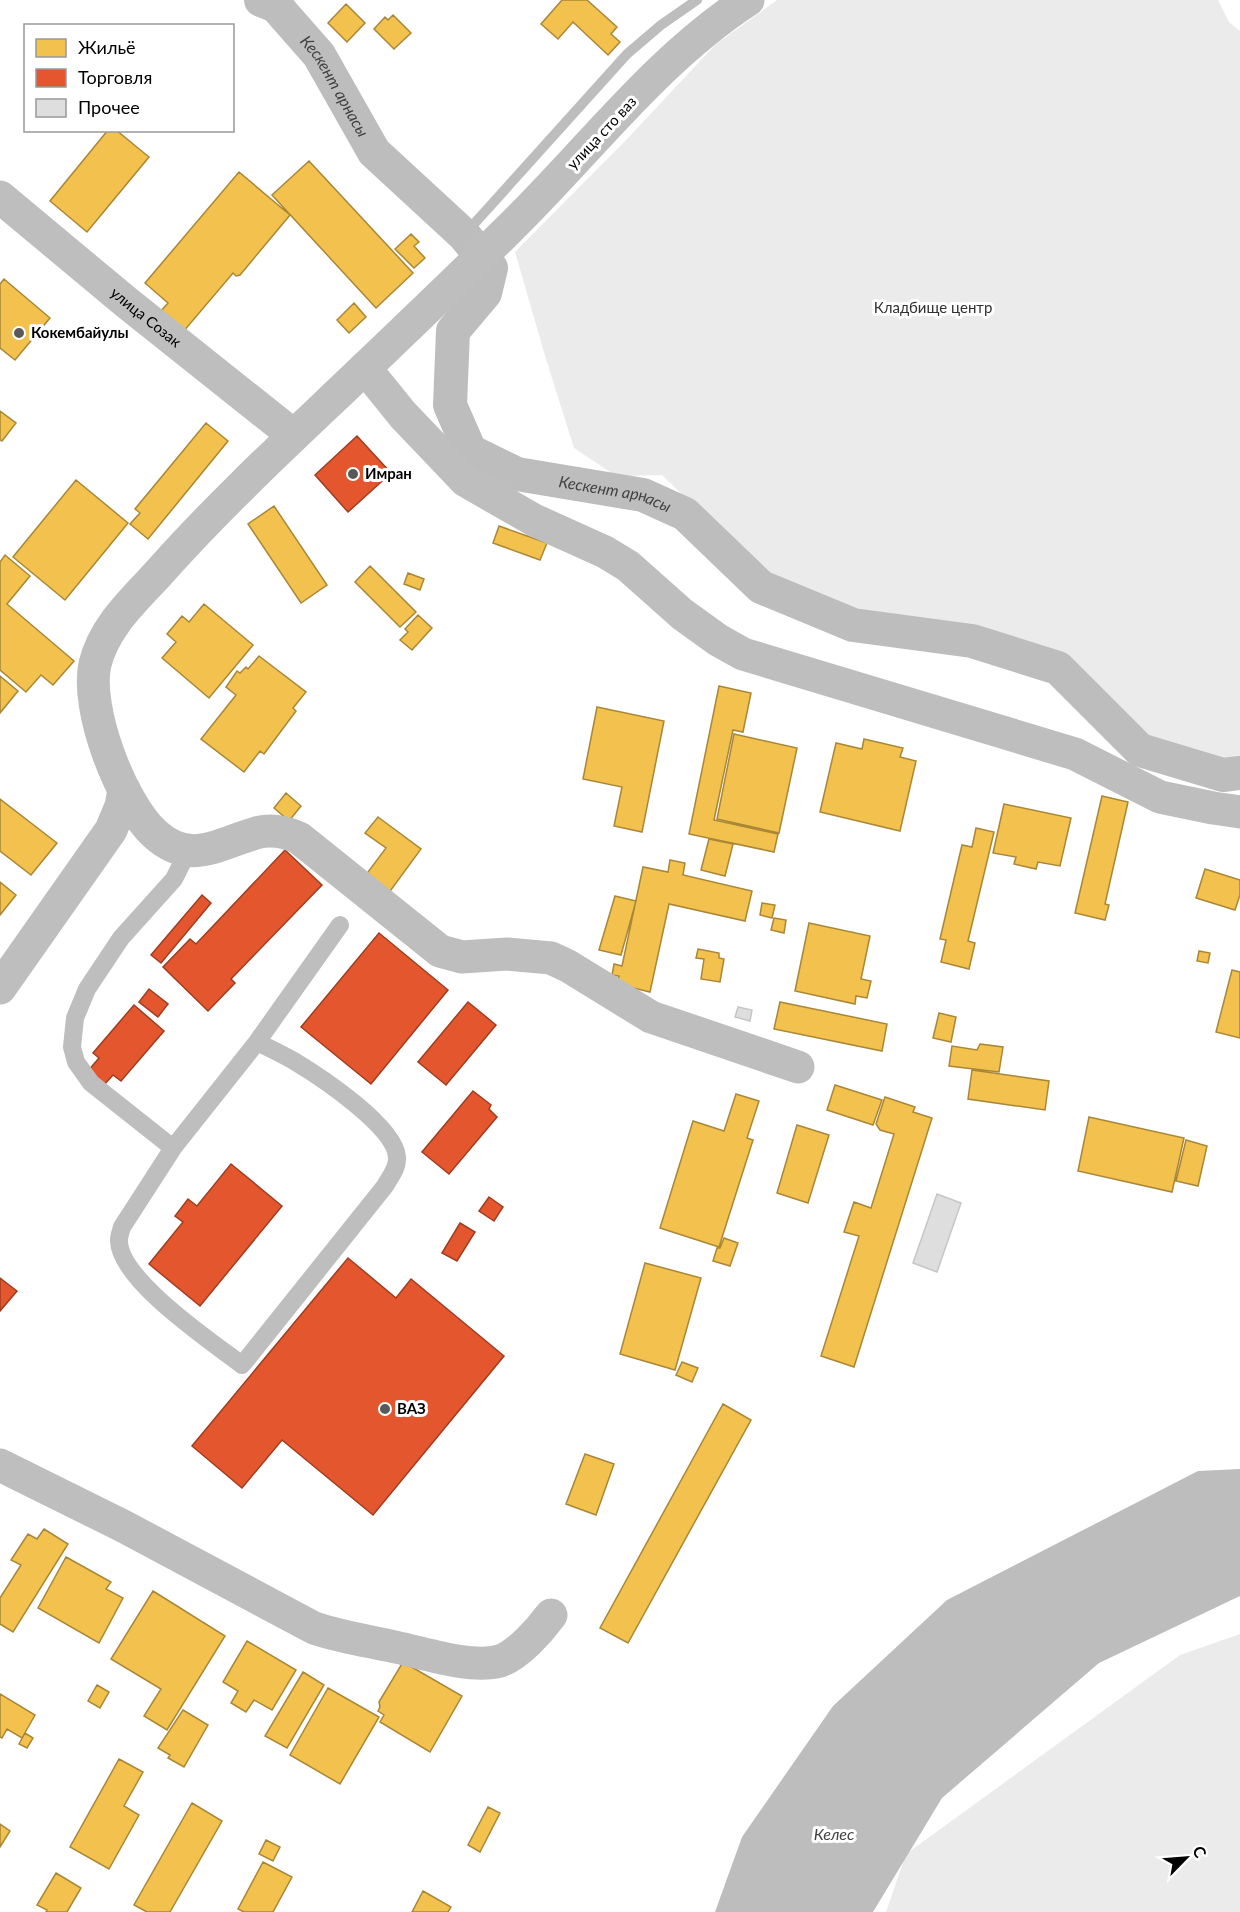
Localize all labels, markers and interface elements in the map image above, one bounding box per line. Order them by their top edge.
legend [24,24,234,132]
water label: Кескент арнасы [297,31,373,140]
text: Жильё [78,36,136,58]
text: Торговля [78,66,152,88]
street label: улица сто ваз [563,92,640,173]
text: Прочее [78,96,140,118]
street label: улица Созак [107,283,185,350]
park label: Кладбище центр [874,298,992,316]
place label: Кокембайулы [31,323,129,341]
marker: Кокембайулы [12,326,26,340]
place label: Имран [365,464,412,482]
marker: Имран [346,467,360,481]
water label: Кескент арнасы [557,471,674,516]
place label: ВАЗ [397,1399,426,1417]
marker: ВАЗ [378,1402,392,1416]
water label: Келес [814,1824,854,1843]
north arrow [1156,1828,1216,1888]
text: С [1189,1843,1211,1861]

